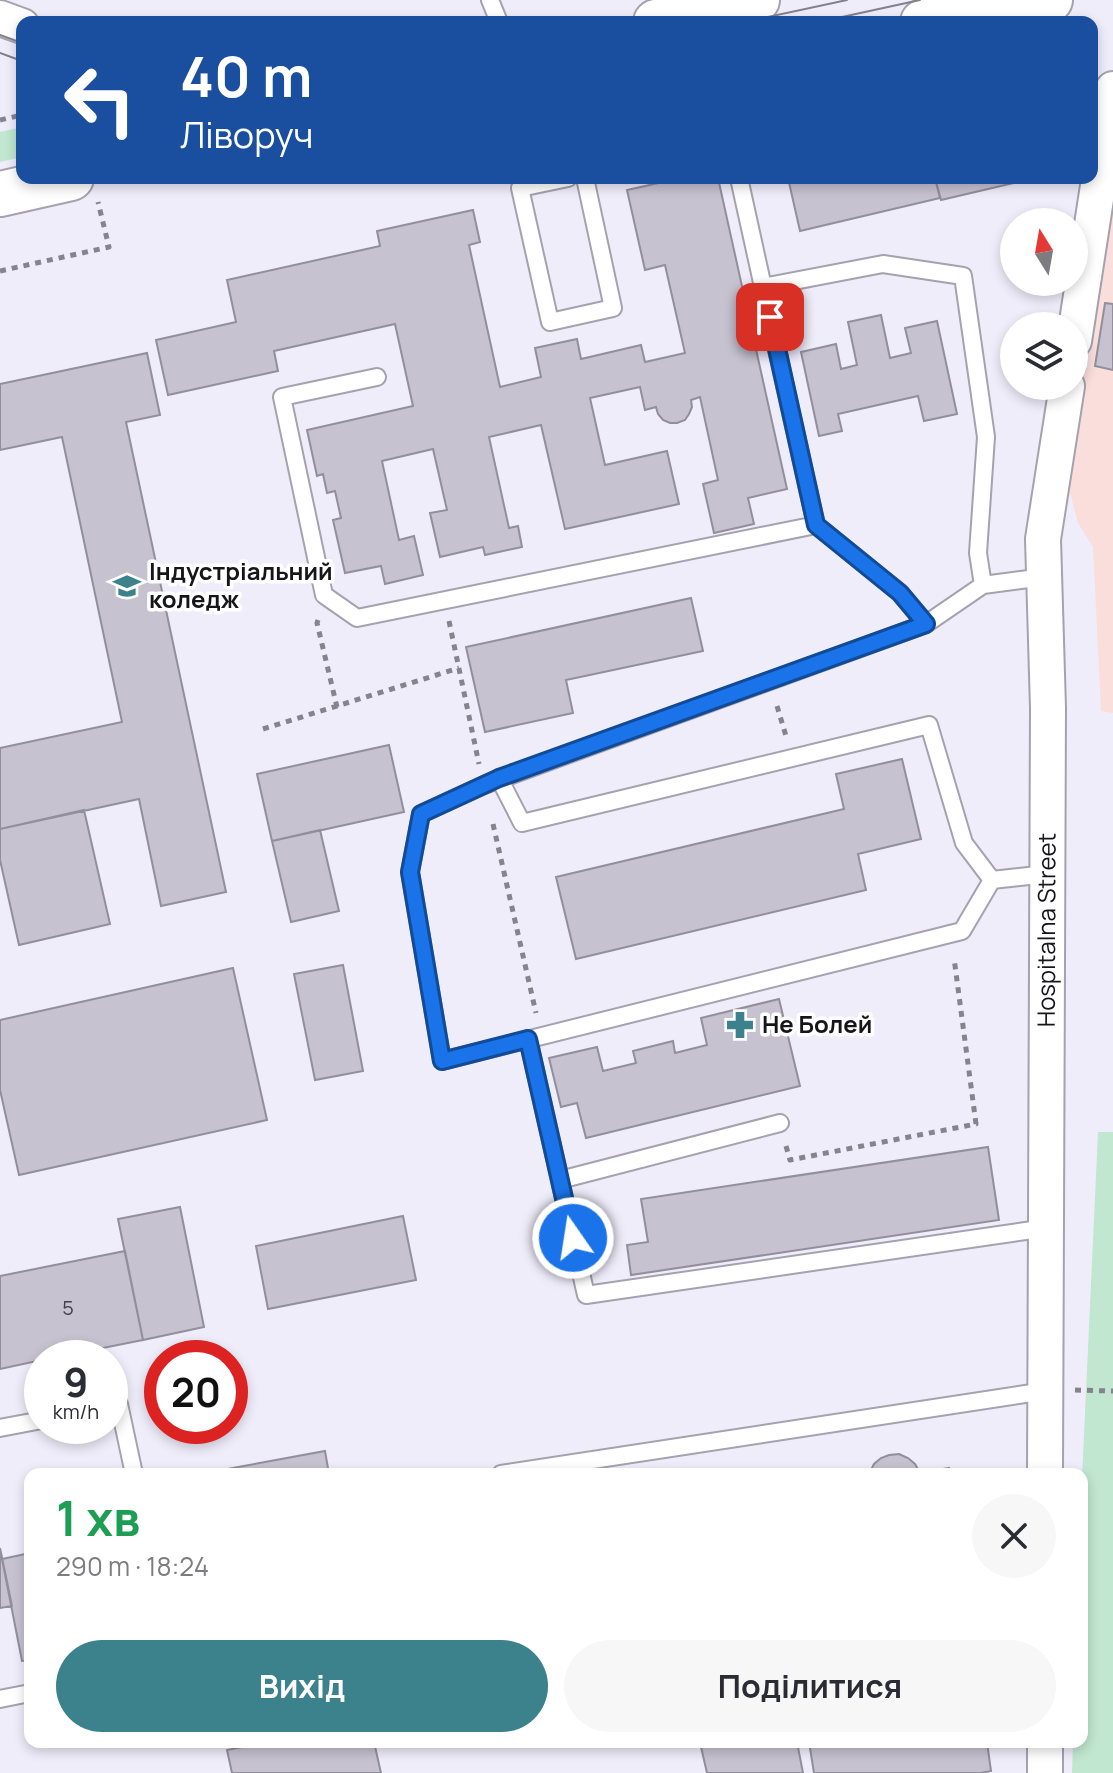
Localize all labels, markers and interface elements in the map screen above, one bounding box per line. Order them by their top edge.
text: 40 m [180,37,312,114]
icon: left [48,48,152,152]
text: Ліворуч [180,110,313,159]
north arrow [1000,208,1088,296]
map controls [1000,208,1088,400]
pin [736,283,804,351]
icon: arrive [748,295,792,339]
button: layers [1000,312,1088,400]
place label: Індустріальний коледж [149,554,333,615]
school or university icon: Індустріальний коледж [112,571,142,601]
street label: Hospitalna Street [1029,833,1063,1027]
place label: Не Болей [762,1007,872,1040]
pharmacy icon: Не Болей [725,1010,755,1040]
position arrow [531,1196,615,1280]
house number: 5 [62,1294,74,1321]
speed limit sign: 20 [144,1340,248,1444]
text: 9 [64,1354,88,1409]
text: km/h [53,1398,99,1425]
text: 1 хв [56,1485,140,1550]
button: close [972,1494,1056,1578]
text: 290 m · 18:24 [56,1548,209,1584]
button: Вихід [56,1640,548,1732]
button: Поділитися [564,1640,1056,1732]

